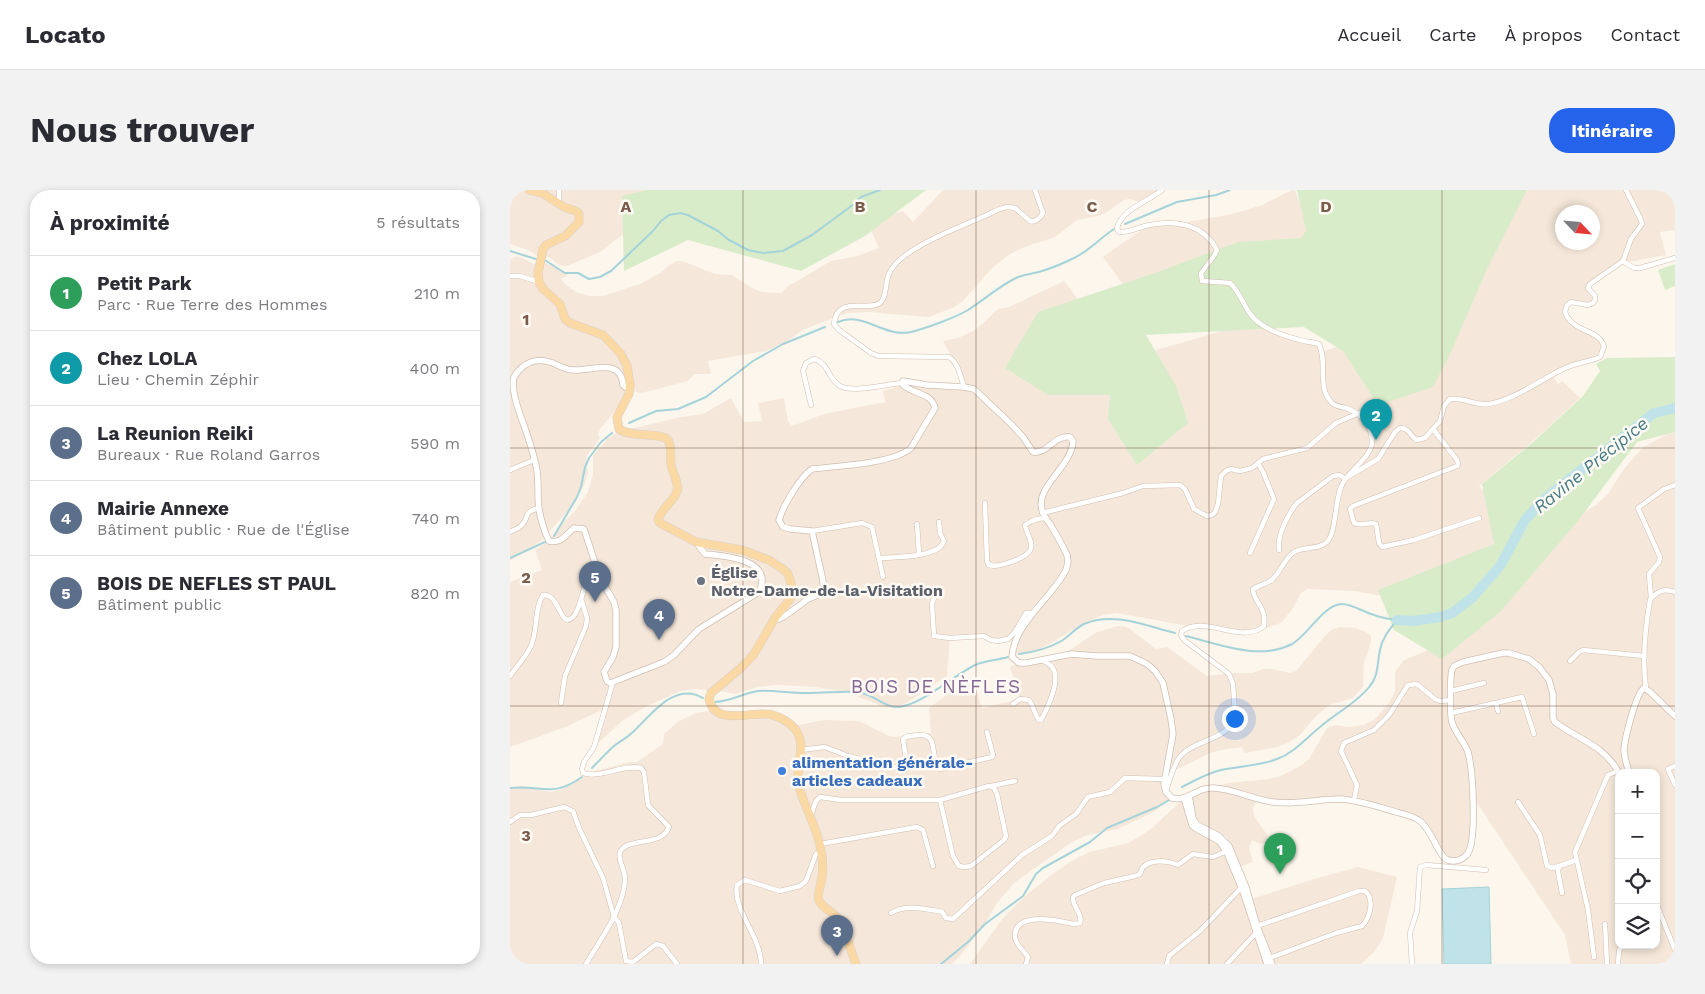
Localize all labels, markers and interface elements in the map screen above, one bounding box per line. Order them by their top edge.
text: Locato [25,21,106,49]
text: Accueil [1338,24,1401,45]
text: Carte [1429,24,1476,45]
text: À propos [1504,24,1582,45]
text: Contact [1610,24,1680,45]
button: Itinéraire [1549,108,1675,153]
text: Nous trouver [30,109,254,151]
text: A [621,197,632,216]
text: B [855,197,866,216]
text: C [1087,197,1098,216]
text: D [1320,197,1332,216]
north arrow [1555,205,1600,250]
text: À proximité [50,210,170,235]
text: 5 résultats [376,213,460,232]
text: Petit Park [97,272,192,295]
text: 1 [63,284,69,303]
text: 210 m [414,284,460,303]
text: Parc · Rue Terre des Hommes [97,295,327,314]
text: 1 [523,310,529,329]
text: Chez LOLA [97,347,197,370]
text: 2 [61,359,71,378]
text: 400 m [410,359,460,378]
text: Lieu · Chemin Zéphir [97,370,259,389]
pin: 2 [1360,399,1392,440]
water label: Ravine Précipice [1529,412,1652,517]
text: La Reunion Reiki [97,422,253,445]
text: 3 [61,434,71,453]
text: 590 m [410,434,460,453]
text: Bureaux · Rue Roland Garros [97,445,320,464]
text: Mairie Annexe [97,497,229,520]
text: 4 [61,509,71,528]
text: 740 m [412,509,460,528]
text: Bâtiment public · Rue de l'Église [97,520,350,539]
pin: 5 [579,561,611,602]
place label: Église Notre-Dame-de-la-Visitation [711,563,943,600]
text: 2 [521,568,531,587]
text: BOIS DE NEFLES ST PAUL [97,572,336,595]
marker: Église Notre-Dame-de-la-Visitation [695,575,707,587]
text: 5 [61,584,71,603]
text: 820 m [410,584,460,603]
text: Bâtiment public [97,595,222,614]
pin: 4 [643,599,675,640]
district label: BOIS DE NÈFLES [851,675,1021,698]
your location [1222,706,1248,732]
place label: alimentation générale- articles cadeaux [792,753,974,790]
marker: alimentation générale- articles cadeaux [776,765,788,777]
map controls [1615,769,1660,949]
button: + [1615,769,1660,814]
button: − [1615,814,1660,859]
text: 3 [521,826,531,845]
pin: 1 [1264,833,1296,874]
button: locate [1615,859,1660,904]
button: layers [1615,904,1660,949]
pin: 3 [821,915,853,956]

